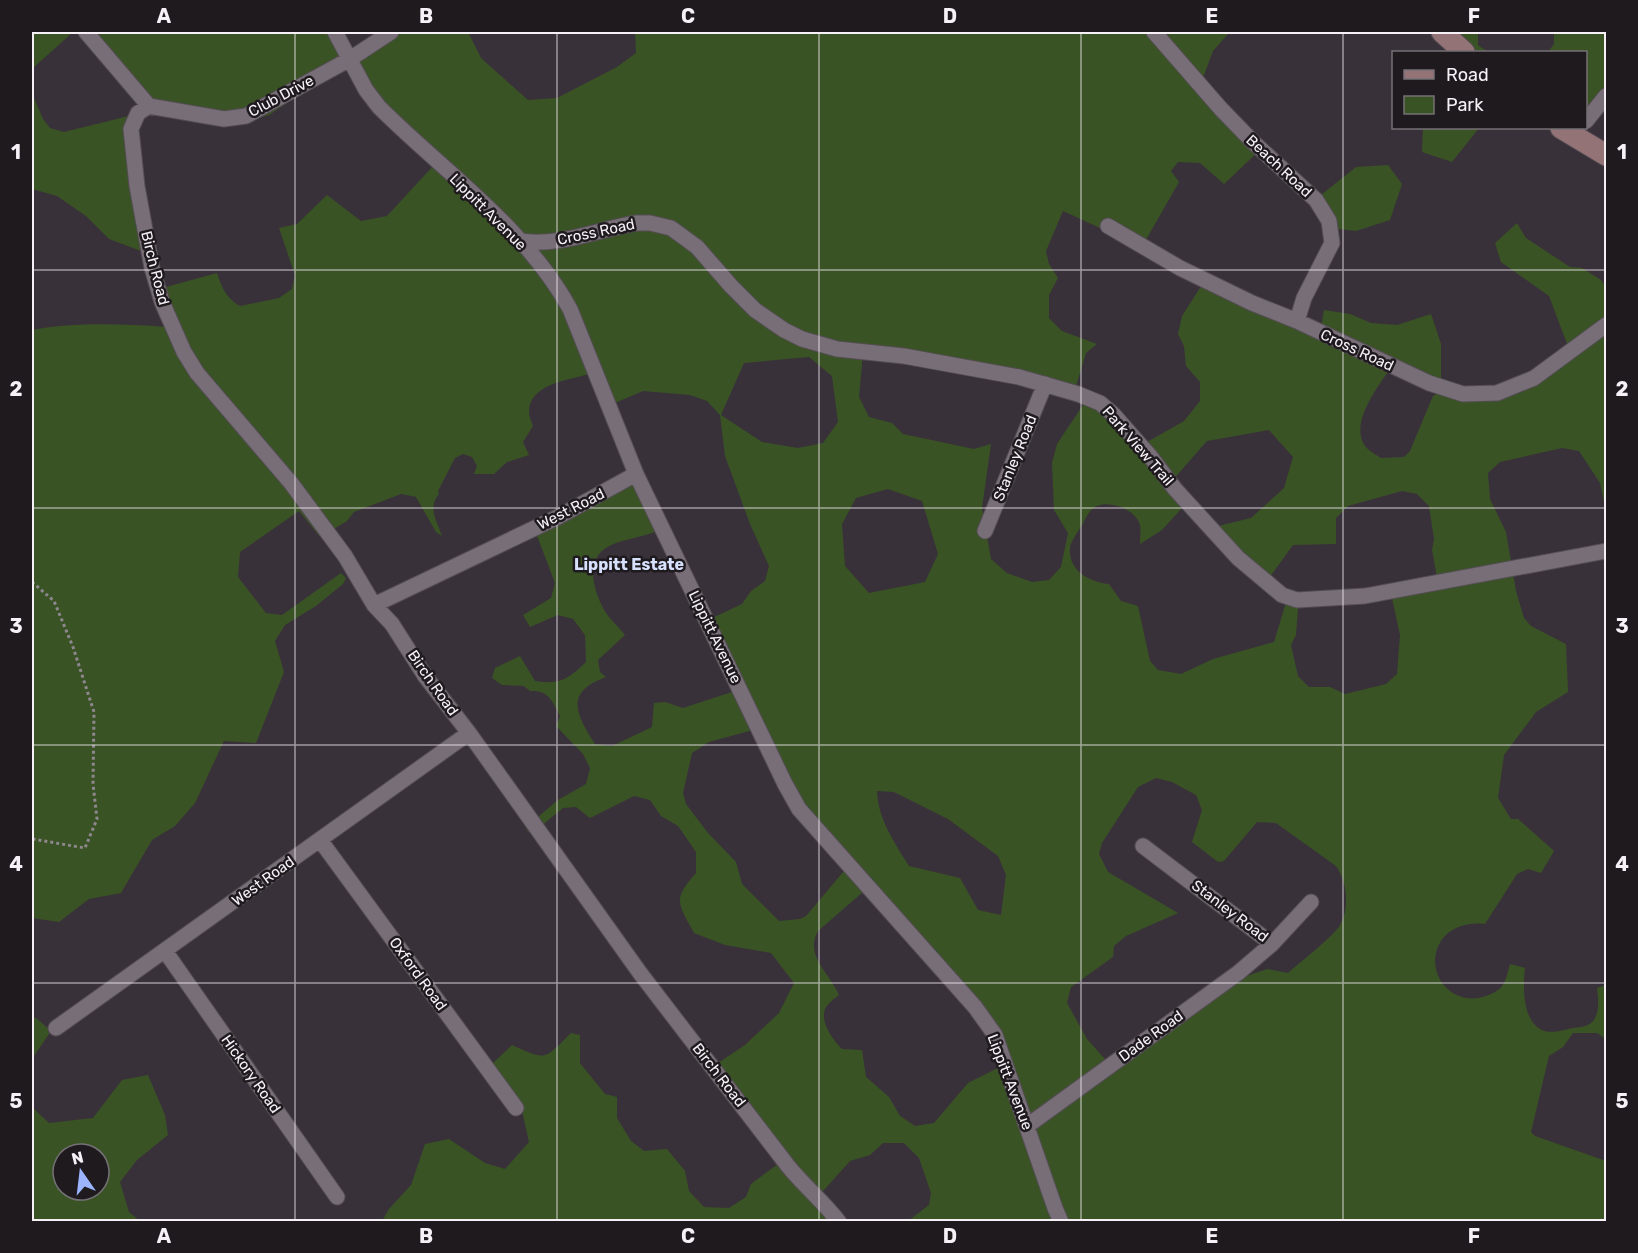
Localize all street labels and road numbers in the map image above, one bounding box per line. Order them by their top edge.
street label: Club Drive [245,71,317,121]
street label: Beach Road [1242,131,1316,201]
street label: Lippitt Avenue [446,170,530,254]
street label: Cross Road [556,215,636,249]
street label: Birch Road [137,229,173,307]
street label: Cross Road [1318,325,1396,375]
street label: Park View Trail [1099,403,1177,489]
street label: Stanley Road [990,412,1040,504]
street label: West Road [534,484,608,534]
street label: Lippitt Avenue [685,588,745,686]
street label: Birch Road [404,647,462,719]
street label: West Road [228,852,298,910]
street label: Stanley Road [1188,876,1272,946]
street label: Oxford Road [385,934,451,1014]
street label: Dade Road [1115,1007,1187,1065]
street label: Hickory Road [217,1031,285,1117]
street label: Lippitt Avenue [983,1032,1037,1132]
street label: Birch Road [689,1040,749,1110]

